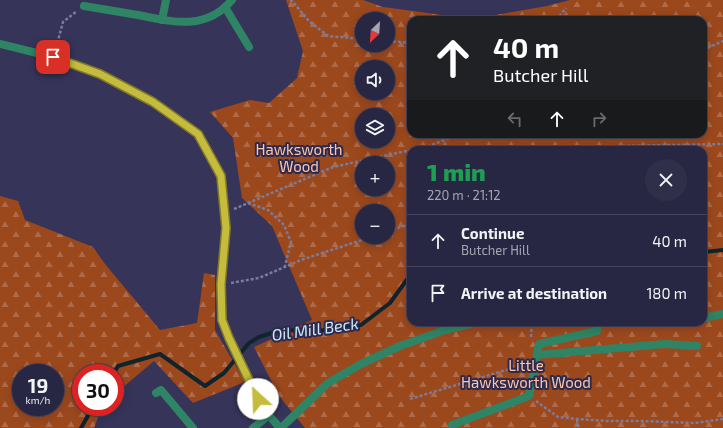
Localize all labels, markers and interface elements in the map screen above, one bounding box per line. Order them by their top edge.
north arrow [355,12,395,52]
map controls [355,12,395,244]
text: 40 m [493,30,559,64]
icon: ahead [427,32,479,84]
pin [36,40,70,74]
icon: arrive [42,46,64,68]
button: sound [355,60,395,100]
text: Butcher Hill [493,64,588,86]
button: layers [355,108,395,148]
icon: left [504,108,526,130]
icon: ahead [546,108,568,130]
icon: right [588,108,610,130]
park label: Hawksworth Wood [255,140,343,175]
button: + [355,156,395,196]
text: 1 min [427,157,486,186]
button: close [645,159,687,201]
text: 220 m · 21:12 [427,187,501,203]
button: − [355,204,395,244]
text: Continue [461,224,524,242]
icon: ahead [427,230,449,252]
text: 40 m [652,232,687,250]
text: Butcher Hill [461,242,530,258]
icon: arrive [427,282,449,304]
text: Arrive at destination [461,284,607,302]
text: 180 m [646,284,687,302]
water label: Oil Mill Beck [270,313,360,344]
park label: Little Hawksworth Wood [461,356,591,391]
speed limit sign: 30 [72,364,124,416]
text: 19 [28,373,48,397]
position arrow [237,378,279,420]
text: km/h [26,394,50,406]

